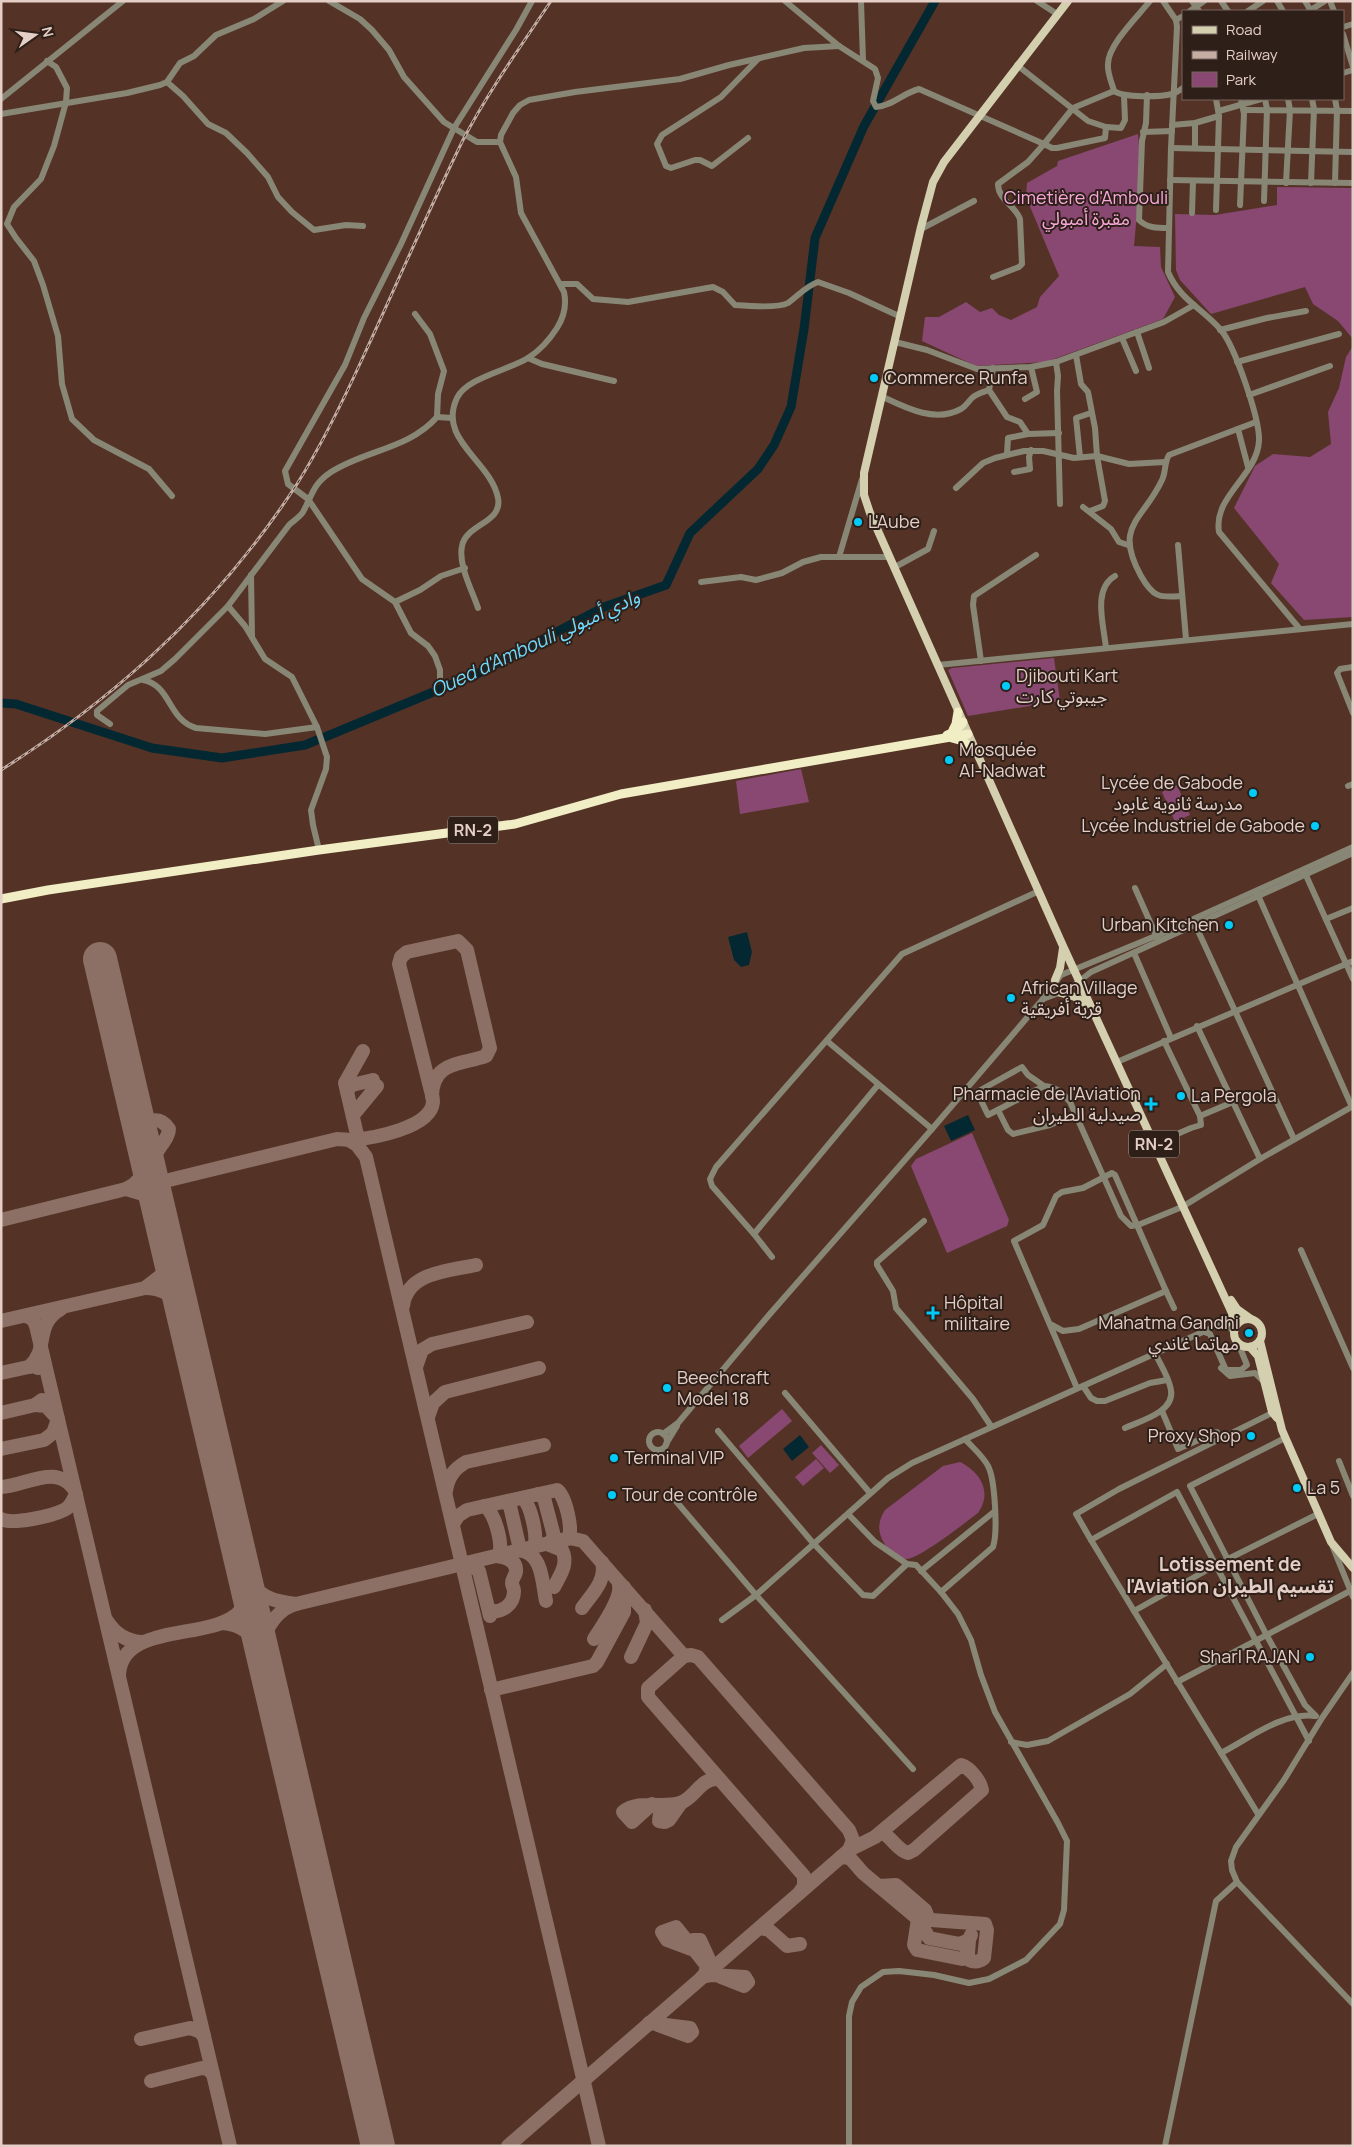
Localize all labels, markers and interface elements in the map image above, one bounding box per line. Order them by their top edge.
north arrow [10,10,60,60]
legend [1182,10,1344,100]
text: Road [1226,19,1262,40]
text: N [38,25,59,39]
text: Railway [1226,44,1278,65]
text: Park [1226,69,1256,90]
park label: Cimetière d'Ambouli مقبرة أمبولي [1004,185,1168,232]
place label: Commerce Runfa [884,365,1027,389]
marker: Commerce Runfa [868,372,880,384]
place label: L'Aube [868,509,920,533]
marker: L'Aube [852,516,864,528]
water label: Oued d'Ambouli وادي أمبولي [426,583,645,705]
place label: Djibouti Kart جيبوتي كارت [1016,663,1118,710]
marker: Djibouti Kart جيبوتي كارت [1000,680,1012,692]
place label: Mosquée Al-Nadwat [959,737,1046,782]
marker: Mosquée Al-Nadwat [943,754,955,766]
place label: Lycée de Gabode مدرسة ثانوية غابود [1101,770,1243,815]
marker: Lycée de Gabode مدرسة ثانوية غابود [1247,787,1259,799]
place label: Lycée Industriel de Gabode [1081,813,1305,837]
road number: RN-2 [448,816,498,844]
marker: Lycée Industriel de Gabode [1309,820,1321,832]
place label: Urban Kitchen [1102,912,1219,936]
marker: Urban Kitchen [1223,919,1235,931]
place label: African Village قرية أفريقية [1021,975,1138,1020]
marker: African Village قرية أفريقية [1005,992,1017,1004]
place label: Pharmacie de l'Aviation صيدلية الطيران [953,1081,1141,1126]
place label: La Pergola [1191,1083,1277,1107]
marker: La Pergola [1175,1090,1187,1102]
marker: Pharmacie de l'Aviation صيدلية الطيران [1145,1098,1157,1110]
road number: RN-2 [1129,1130,1179,1158]
place label: Hôpital militaire [944,1290,1010,1335]
marker: Hôpital militaire [926,1306,940,1320]
place label: Mahatma Gandhi مهاتما غاندي [1098,1310,1239,1357]
marker: Mahatma Gandhi مهاتما غاندي [1243,1327,1255,1339]
place label: Beechcraft Model 18 [677,1365,769,1410]
marker: Beechcraft Model 18 [661,1382,673,1394]
place label: Proxy Shop [1148,1423,1241,1447]
marker: Proxy Shop [1245,1430,1257,1442]
place label: Terminal VIP [624,1445,724,1469]
marker: Terminal VIP [608,1452,620,1464]
place label: La 5 [1307,1475,1340,1499]
place label: Tour de contrôle [622,1482,757,1506]
marker: La 5 [1291,1482,1303,1494]
marker: Tour de contrôle [606,1489,618,1501]
district label: Lotissement de l'Aviation تقسيم الطيران [1126,1551,1334,1601]
place label: Sharl RAJAN [1199,1644,1300,1668]
marker: Sharl RAJAN [1304,1651,1316,1663]

